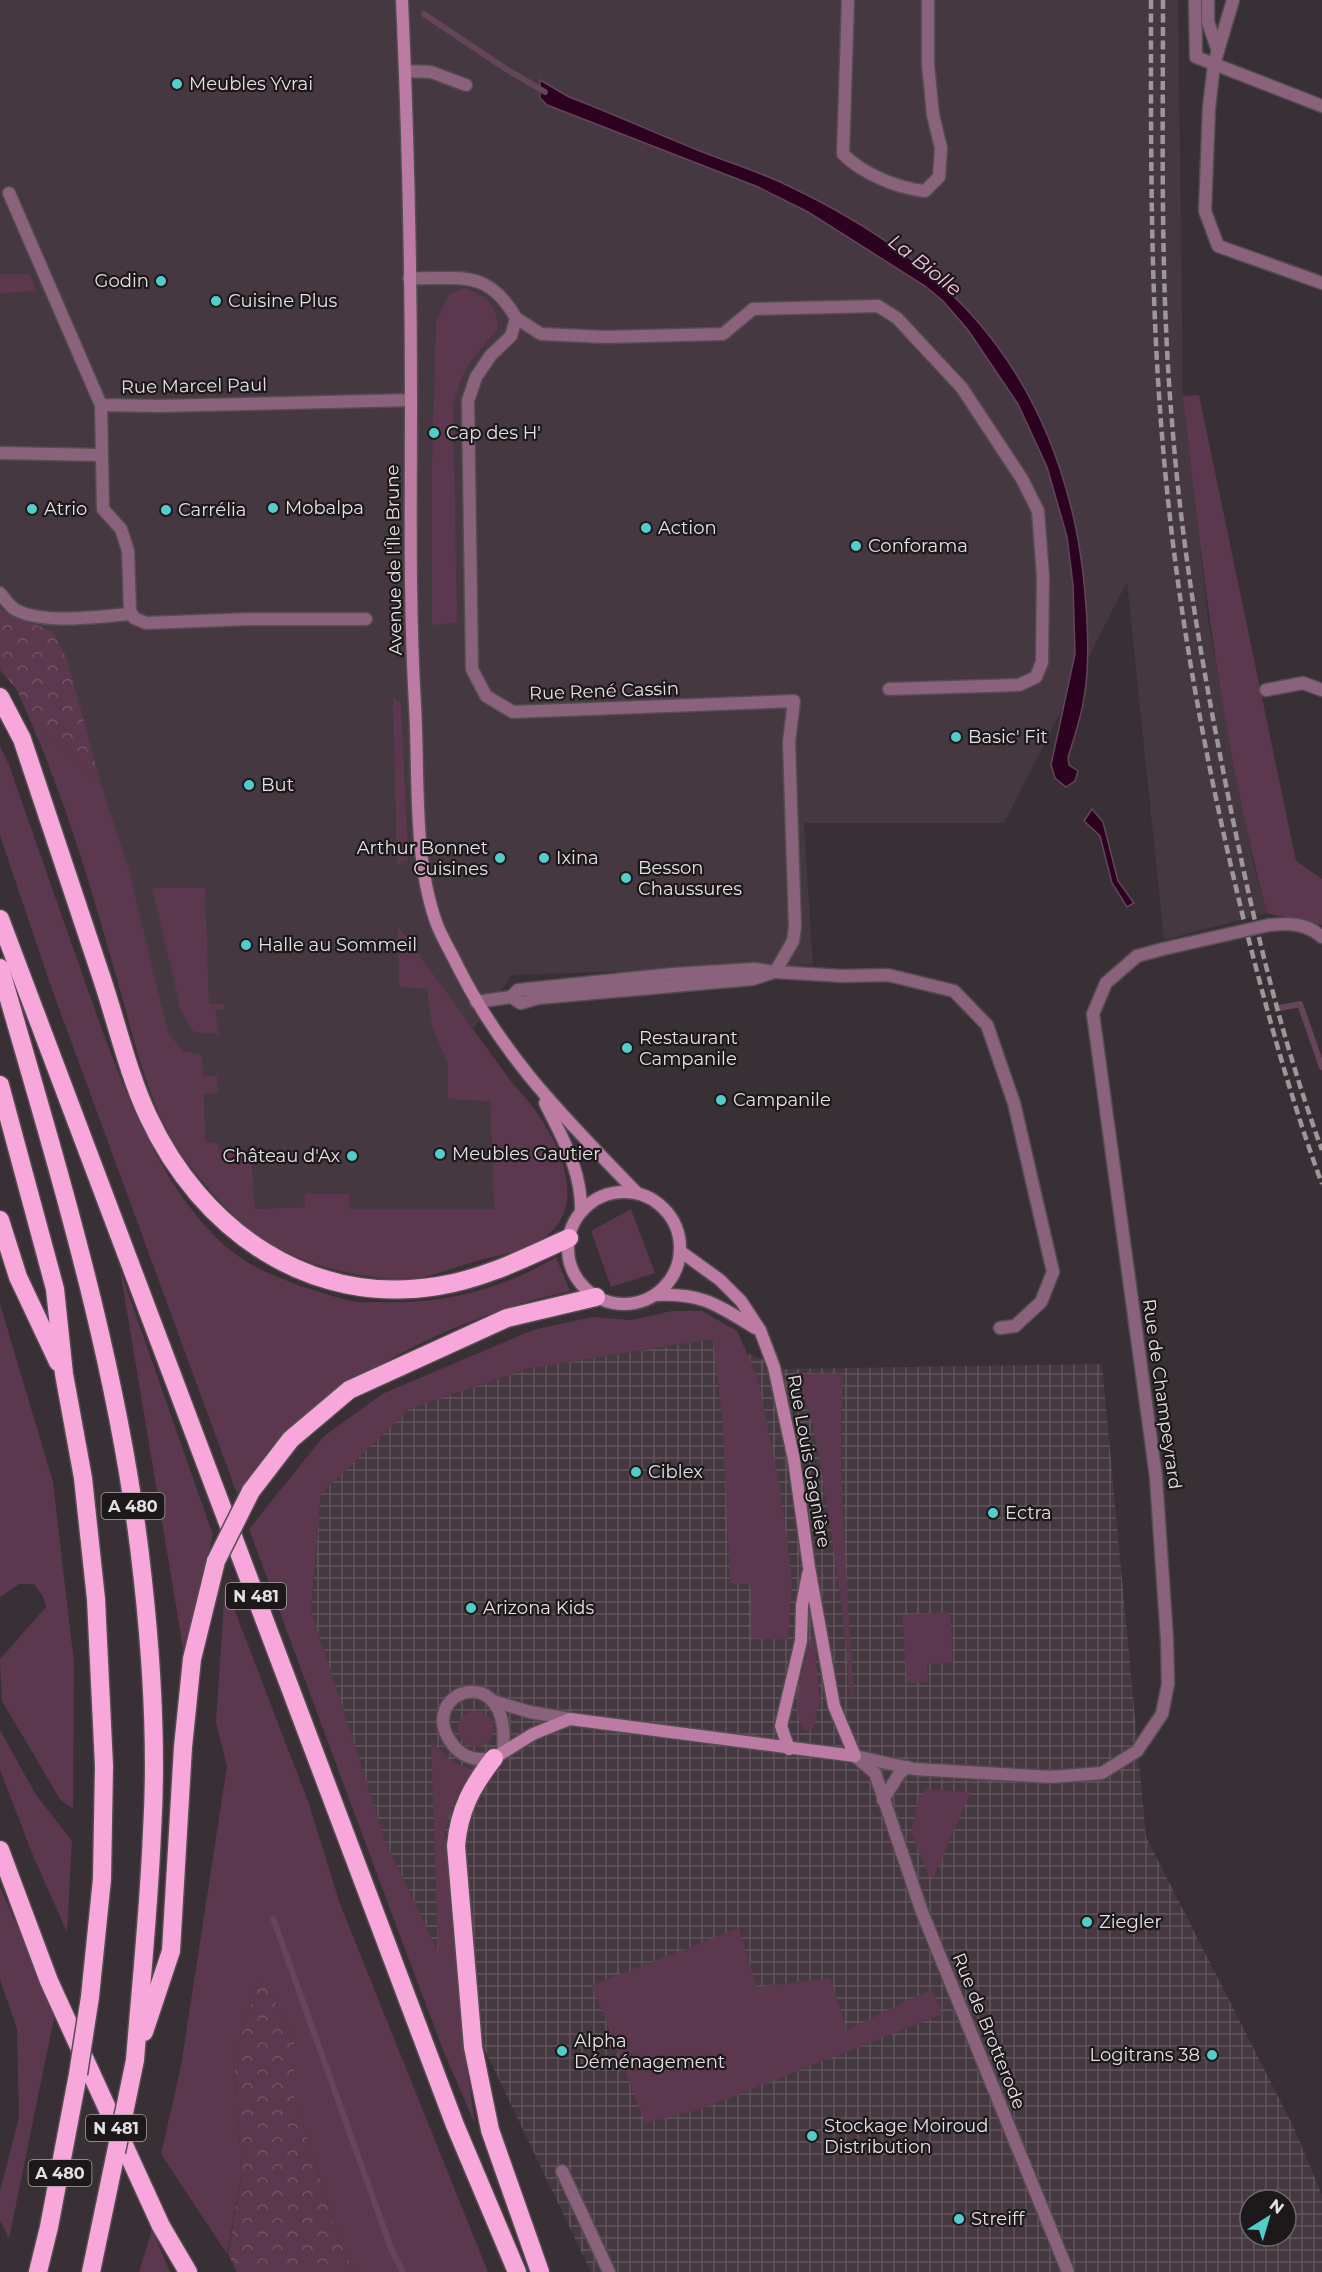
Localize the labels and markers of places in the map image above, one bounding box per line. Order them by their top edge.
place label: Meubles Yvrai [189,73,313,95]
marker: Meubles Yvrai [170,77,184,91]
place label: Godin [95,270,149,292]
marker: Godin [154,274,168,288]
place label: Cuisine Plus [228,290,338,312]
marker: Cuisine Plus [209,294,223,308]
place label: Cap des H' [446,422,541,444]
marker: Cap des H' [427,426,441,440]
place label: Mobalpa [285,497,364,519]
place label: Atrio [44,498,87,520]
place label: Carrélia [178,499,247,521]
marker: Mobalpa [266,501,280,515]
marker: Atrio [25,502,39,516]
marker: Carrélia [159,503,173,517]
place label: Action [658,517,717,539]
marker: Action [639,521,653,535]
place label: Conforama [868,535,968,557]
marker: Conforama [849,539,863,553]
place label: Basic' Fit [968,726,1048,748]
marker: Basic' Fit [949,730,963,744]
place label: But [261,774,294,796]
marker: But [242,778,256,792]
place label: Arthur Bonnet Cuisines [357,837,488,880]
place label: Ixina [556,847,599,869]
marker: Arthur Bonnet Cuisines [493,851,507,865]
marker: Ixina [537,851,551,865]
place label: Besson Chaussures [638,857,742,900]
marker: Besson Chaussures [619,871,633,885]
place label: Halle au Sommeil [258,934,417,956]
marker: Halle au Sommeil [239,938,253,952]
place label: Restaurant Campanile [639,1027,738,1070]
marker: Restaurant Campanile [620,1041,634,1055]
place label: Campanile [733,1089,831,1111]
marker: Campanile [714,1093,728,1107]
place label: Meubles Gautier [452,1143,600,1165]
place label: Château d'Ax [222,1145,340,1167]
marker: Meubles Gautier [433,1147,447,1161]
marker: Château d'Ax [345,1149,359,1163]
place label: Ciblex [648,1461,703,1483]
marker: Ciblex [629,1465,643,1479]
place label: Ectra [1005,1502,1052,1524]
marker: Ectra [986,1506,1000,1520]
place label: Arizona Kids [483,1597,594,1619]
marker: Arizona Kids [464,1601,478,1615]
place label: Ziegler [1099,1911,1162,1933]
marker: Ziegler [1080,1915,1094,1929]
place label: Alpha Déménagement [574,2030,725,2073]
marker: Alpha Déménagement [555,2044,569,2058]
place label: Logitrans 38 [1090,2044,1200,2066]
marker: Logitrans 38 [1205,2048,1219,2062]
place label: Stockage Moiroud Distribution [824,2115,988,2158]
marker: Stockage Moiroud Distribution [805,2129,819,2143]
place label: Streiff [971,2208,1025,2230]
marker: Streiff [952,2212,966,2226]

